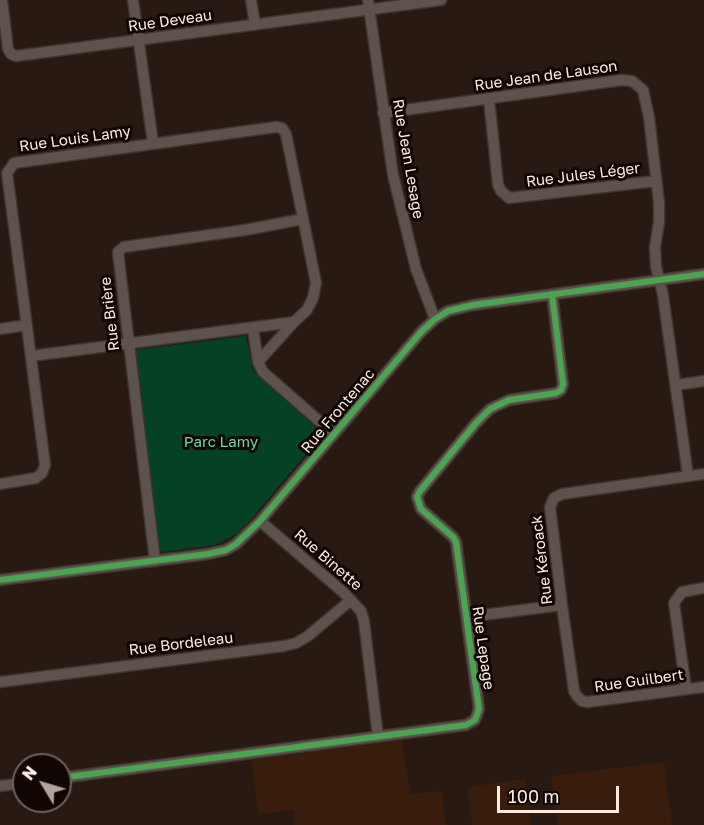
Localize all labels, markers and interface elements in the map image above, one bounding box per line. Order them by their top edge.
street label: Rue Deveau [127,6,213,36]
street label: Rue Jean de Lauson [473,57,619,95]
street label: Rue Jean Lesage [389,98,427,220]
street label: Rue Louis Lamy [18,122,132,156]
street label: Rue Jules Léger [525,159,641,191]
street label: Rue Brière [97,276,123,352]
street label: Rue Frontenac [297,365,379,457]
park label: Parc Lamy [184,433,258,451]
street label: Rue Kéroack [528,514,556,606]
street label: Rue Binette [290,526,366,594]
street label: Rue Lepage [468,605,498,691]
street label: Rue Bordeleau [128,629,234,659]
street label: Rue Guilbert [593,666,685,696]
north arrow [12,753,72,813]
text: N [18,762,41,784]
scale bar [500,774,622,812]
text: 100 m [508,785,559,807]

